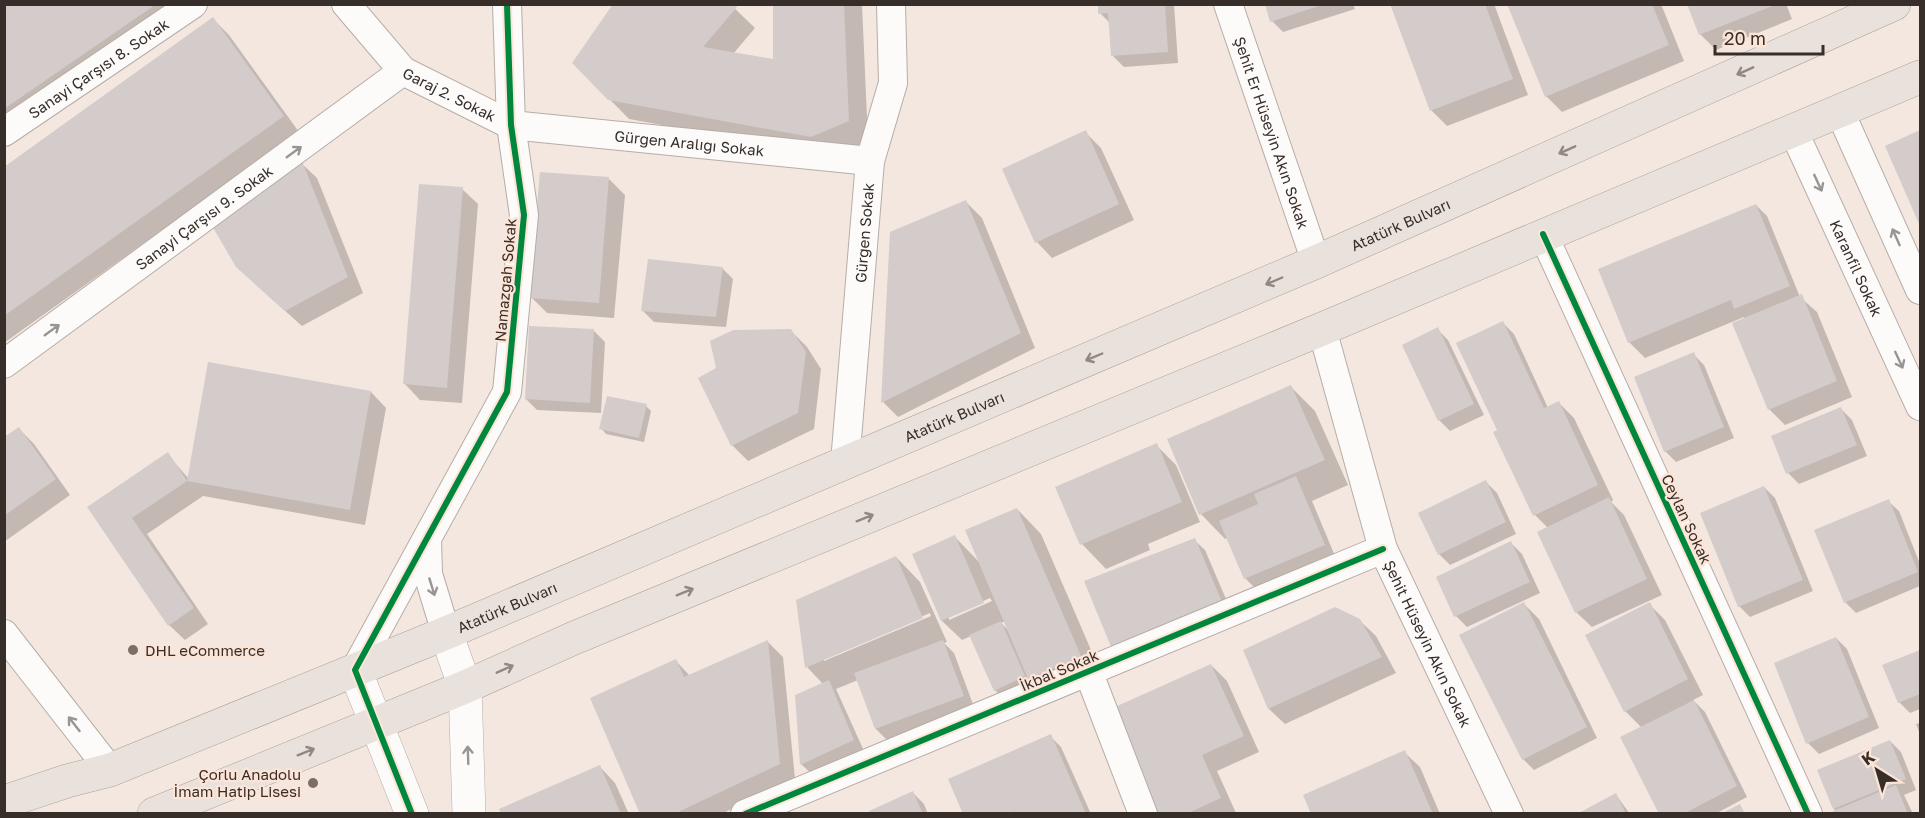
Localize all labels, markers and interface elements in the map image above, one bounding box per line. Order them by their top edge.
street label: Sanayi Çarşısı 8. Sokak [25,14,172,122]
scale bar [1715,18,1823,56]
text: 20 m [1724,27,1766,49]
street label: Şehit Er Hüseyin Akın Sokak [1231,34,1313,232]
street label: Garaj 2. Sokak [400,63,500,125]
one-way arrow [1736,66,1755,77]
street label: Gürgen Aralığı Sokak [614,126,766,159]
one-way arrow [1558,145,1576,157]
one-way arrow [285,146,301,158]
street label: Sanayi Çarşısı 9. Sokak [132,161,276,273]
one-way arrow [1812,174,1824,192]
street label: Gürgen Sokak [851,182,877,283]
street label: Atatürk Bulvarı [1348,194,1453,254]
street label: Namazgah Sokak [491,217,519,342]
street label: Karanfil Sokak [1827,217,1887,320]
one-way arrow [1890,229,1902,247]
one-way arrow [1265,276,1283,287]
one-way arrow [43,324,59,336]
one-way arrow [1894,351,1906,369]
one-way arrow [1085,352,1104,363]
street label: Atatürk Bulvarı [901,387,1007,446]
street label: Ceylan Sokak [1658,471,1716,567]
one-way arrow [855,512,874,523]
street label: Şehit Hüseyin Akın Sokak [1381,557,1476,731]
one-way arrow [427,577,438,596]
street label: Atatürk Bulvarı [454,578,560,636]
one-way arrow [675,586,693,597]
place label: DHL eCommerce [145,641,265,659]
marker: DHL eCommerce [126,643,140,657]
street label: İkbal Sokak [1017,645,1101,695]
one-way arrow [496,663,514,674]
one-way arrow [68,716,81,732]
north arrow [1847,740,1907,800]
one-way arrow [296,746,315,757]
one-way arrow [462,746,473,766]
text: K [1857,746,1879,770]
place label: Çorlu Anadolu İmam Hatip Lisesi [174,765,301,800]
marker: Çorlu Anadolu İmam Hatip Lisesi [306,776,320,790]

